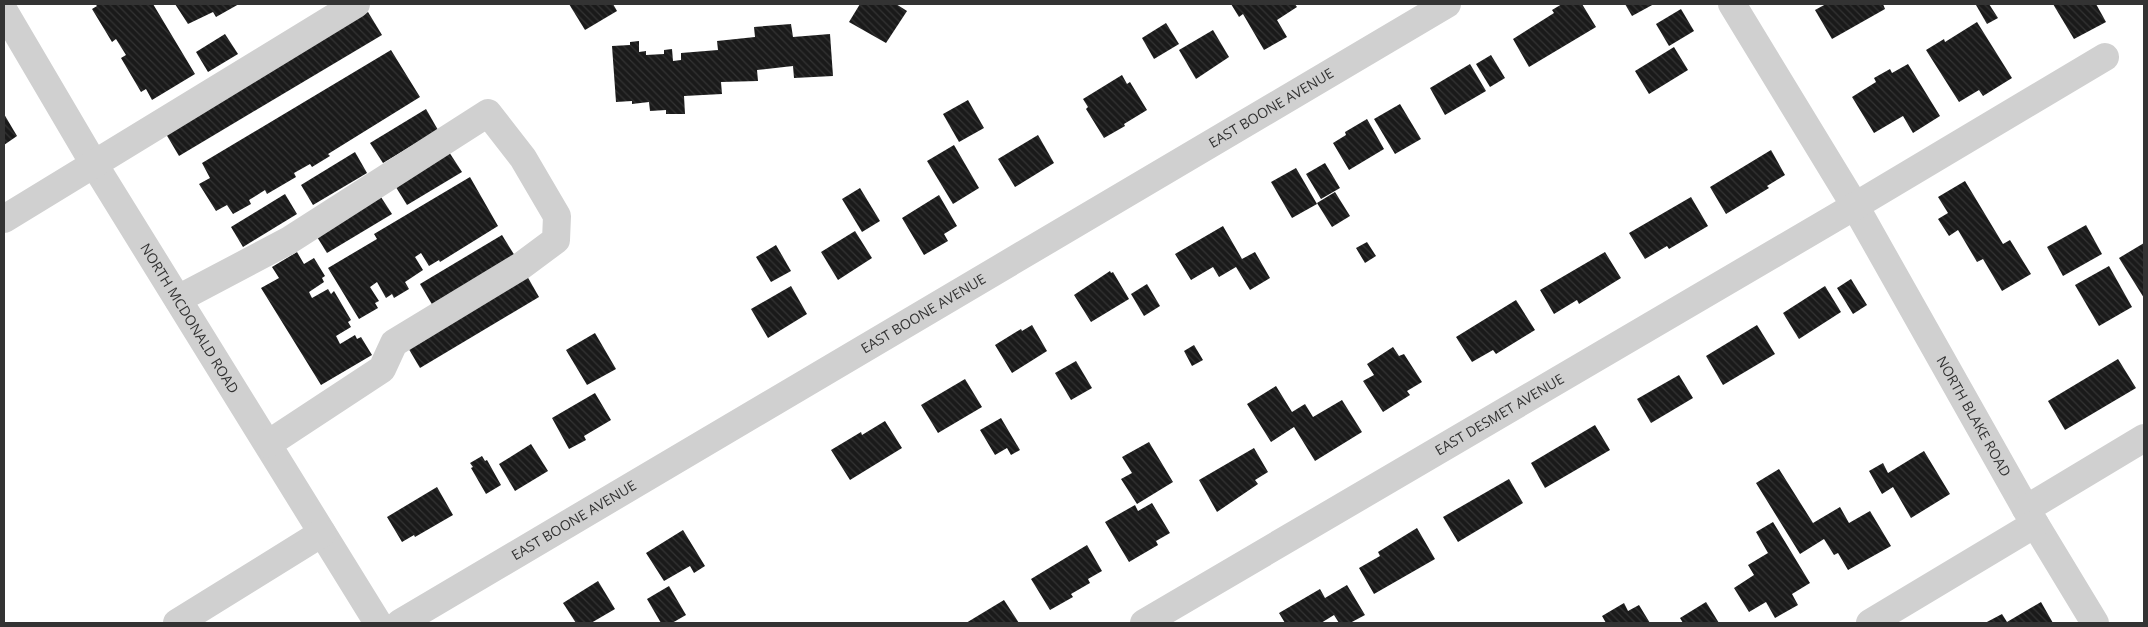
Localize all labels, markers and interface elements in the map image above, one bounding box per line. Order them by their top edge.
street label: EAST BOONE AVENUE [1205,63,1337,152]
street label: NORTH MCDONALD ROAD [136,239,244,397]
street label: EAST BOONE AVENUE [857,269,989,357]
street label: NORTH BLAKE ROAD [1933,352,2016,480]
street label: EAST DESMET AVENUE [1431,369,1567,459]
street label: EAST BOONE AVENUE [508,475,640,564]

